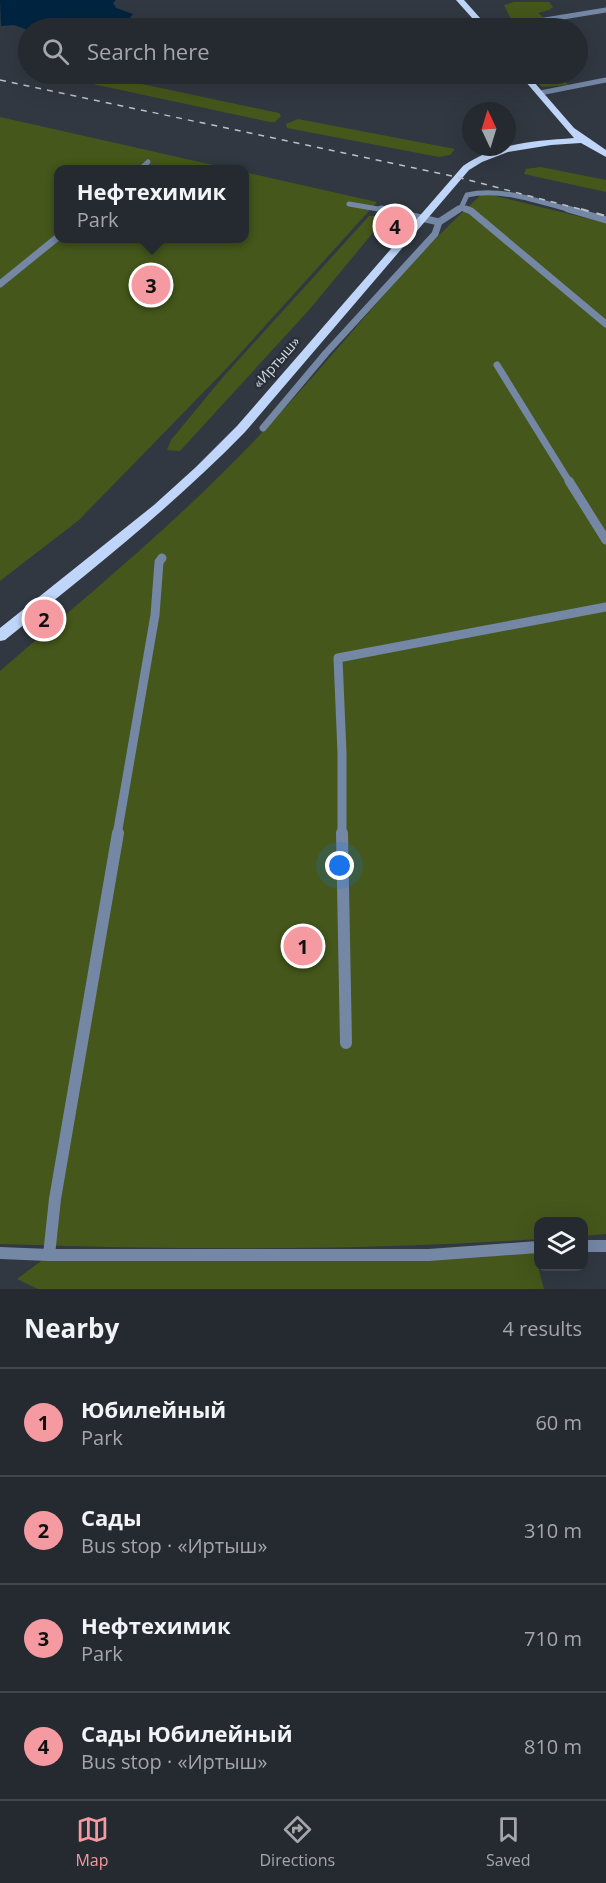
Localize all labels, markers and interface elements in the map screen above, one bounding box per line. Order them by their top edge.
search box [18,18,588,84]
icon: search [39,35,72,68]
text: Search here [87,36,210,66]
north arrow [462,102,516,156]
popup [54,165,249,243]
text: Нефтехимик [77,176,226,206]
pin: 4 [376,204,414,248]
text: Park [77,206,119,233]
pin: 3 [132,262,170,308]
street label: «Иртыш» [248,332,304,392]
pin: 2 [24,596,63,642]
your location [325,851,354,880]
pin: 1 [284,924,322,968]
map controls [534,1217,588,1271]
button: layers [534,1217,588,1271]
text: Nearby [24,1310,119,1346]
text: 4 results [502,1315,582,1342]
text: Юбилейный [81,1394,226,1424]
text: 1 [38,1409,49,1436]
text: 60 m [535,1409,582,1436]
text: Park [81,1424,123,1451]
text: Сады [81,1502,142,1532]
text: 2 [38,1517,49,1544]
text: 310 m [524,1517,582,1544]
text: Bus stop · «Иртыш» [81,1532,267,1559]
text: Нефтехимик [81,1610,231,1640]
text: 3 [38,1625,49,1652]
text: 710 m [524,1625,582,1652]
text: Park [81,1640,123,1667]
text: Сады Юбилейный [81,1718,293,1748]
text: 4 [38,1733,49,1760]
text: 810 m [524,1733,582,1760]
text: Bus stop · «Иртыш» [81,1748,267,1775]
tab: Map [75,1813,109,1871]
tab: Directions [259,1813,335,1871]
tab: Saved [486,1813,531,1871]

